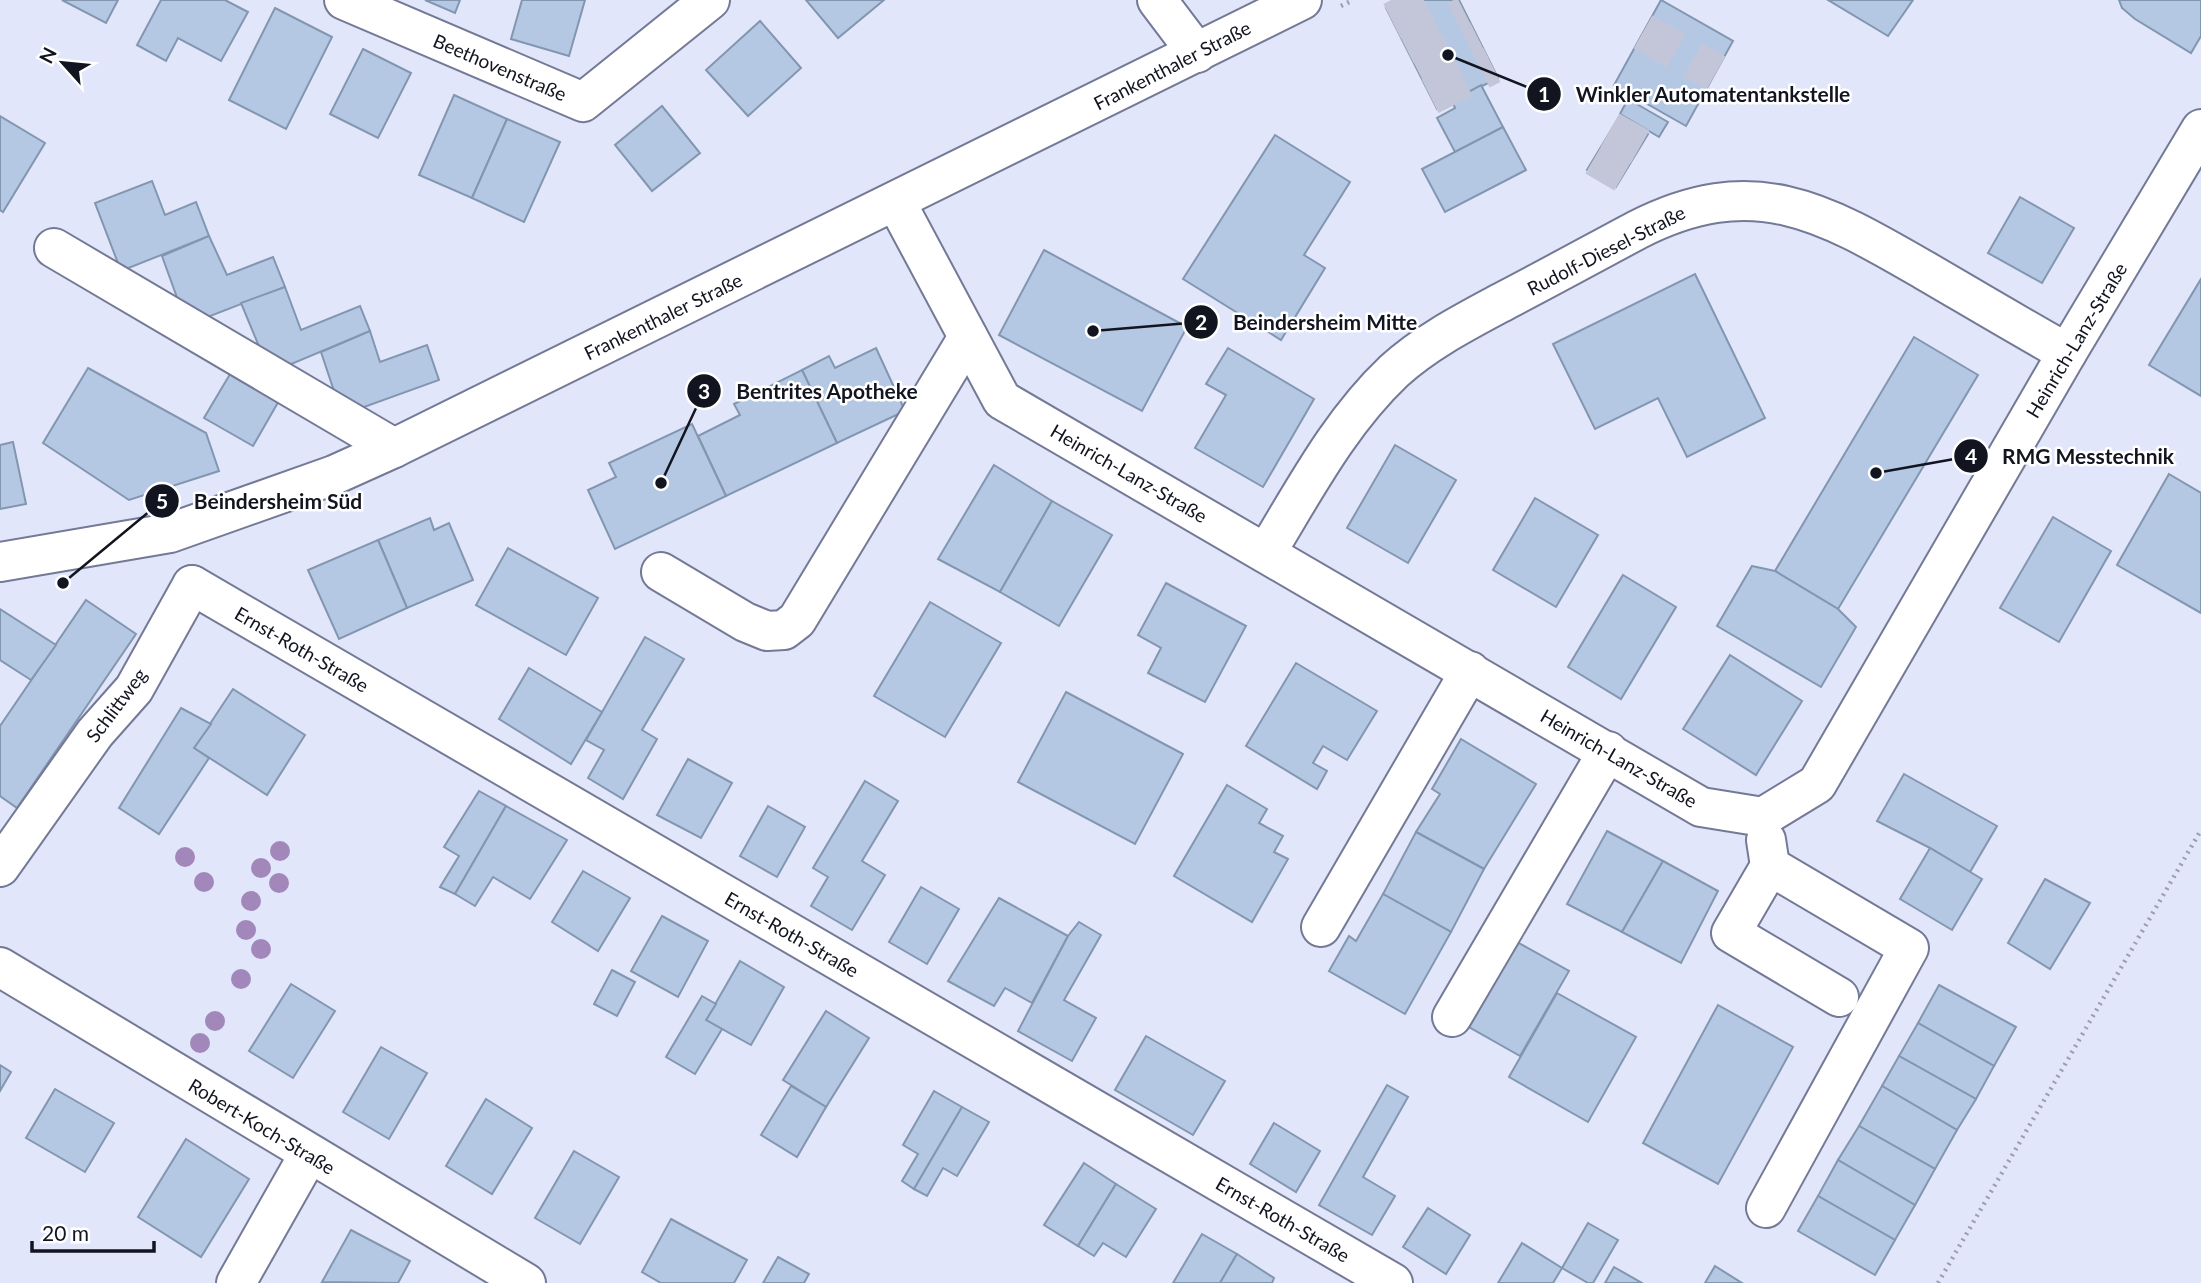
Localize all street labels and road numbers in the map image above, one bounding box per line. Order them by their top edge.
street label: Frankenthaler Straße [1090,15,1254,115]
street label: Beethovenstraße [430,29,570,105]
street label: Rudolf-Diesel-Straße [1523,200,1689,300]
street label: Heinrich-Lanz-Straße [2021,258,2131,422]
street label: Frankenthaler Straße [580,268,746,364]
street label: Heinrich-Lanz-Straße [1047,419,1211,527]
street label: Ernst-Roth-Straße [231,601,373,697]
street label: Schlittweg [81,663,151,747]
street label: Heinrich-Lanz-Straße [1537,704,1701,812]
street label: Ernst-Roth-Straße [721,886,863,982]
street label: Robert-Koch-Straße [185,1073,339,1179]
street label: Ernst-Roth-Straße [1212,1171,1354,1267]

